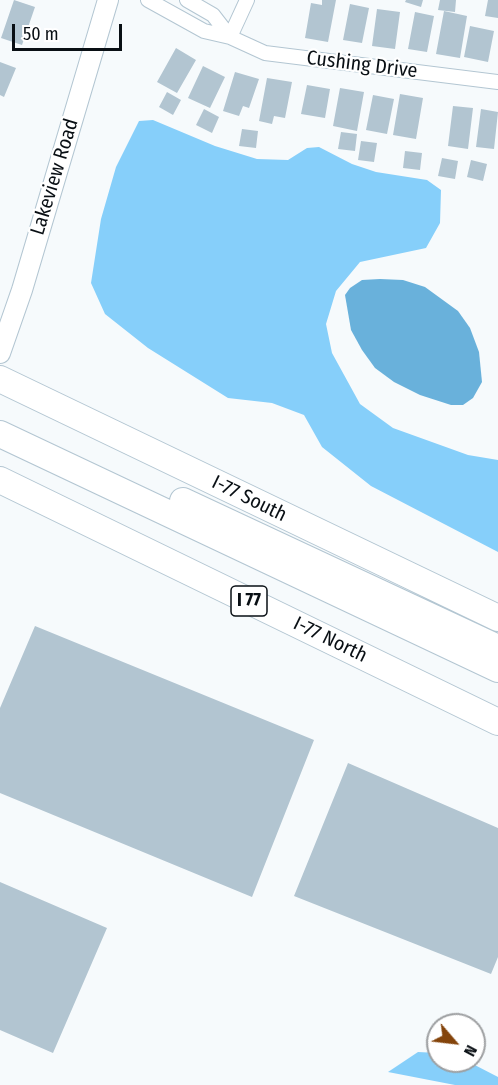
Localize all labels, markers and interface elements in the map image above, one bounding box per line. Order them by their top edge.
scale bar [15,12,124,50]
text: 50 m [23,23,59,45]
street label: Cushing Drive [305,46,419,84]
street label: Lakeview Road [26,116,84,238]
street label: I-77 South [208,471,290,527]
road number: I 77 [231,586,267,616]
street label: I-77 North [289,612,371,668]
north arrow [426,1013,486,1073]
text: N [460,1042,481,1059]

